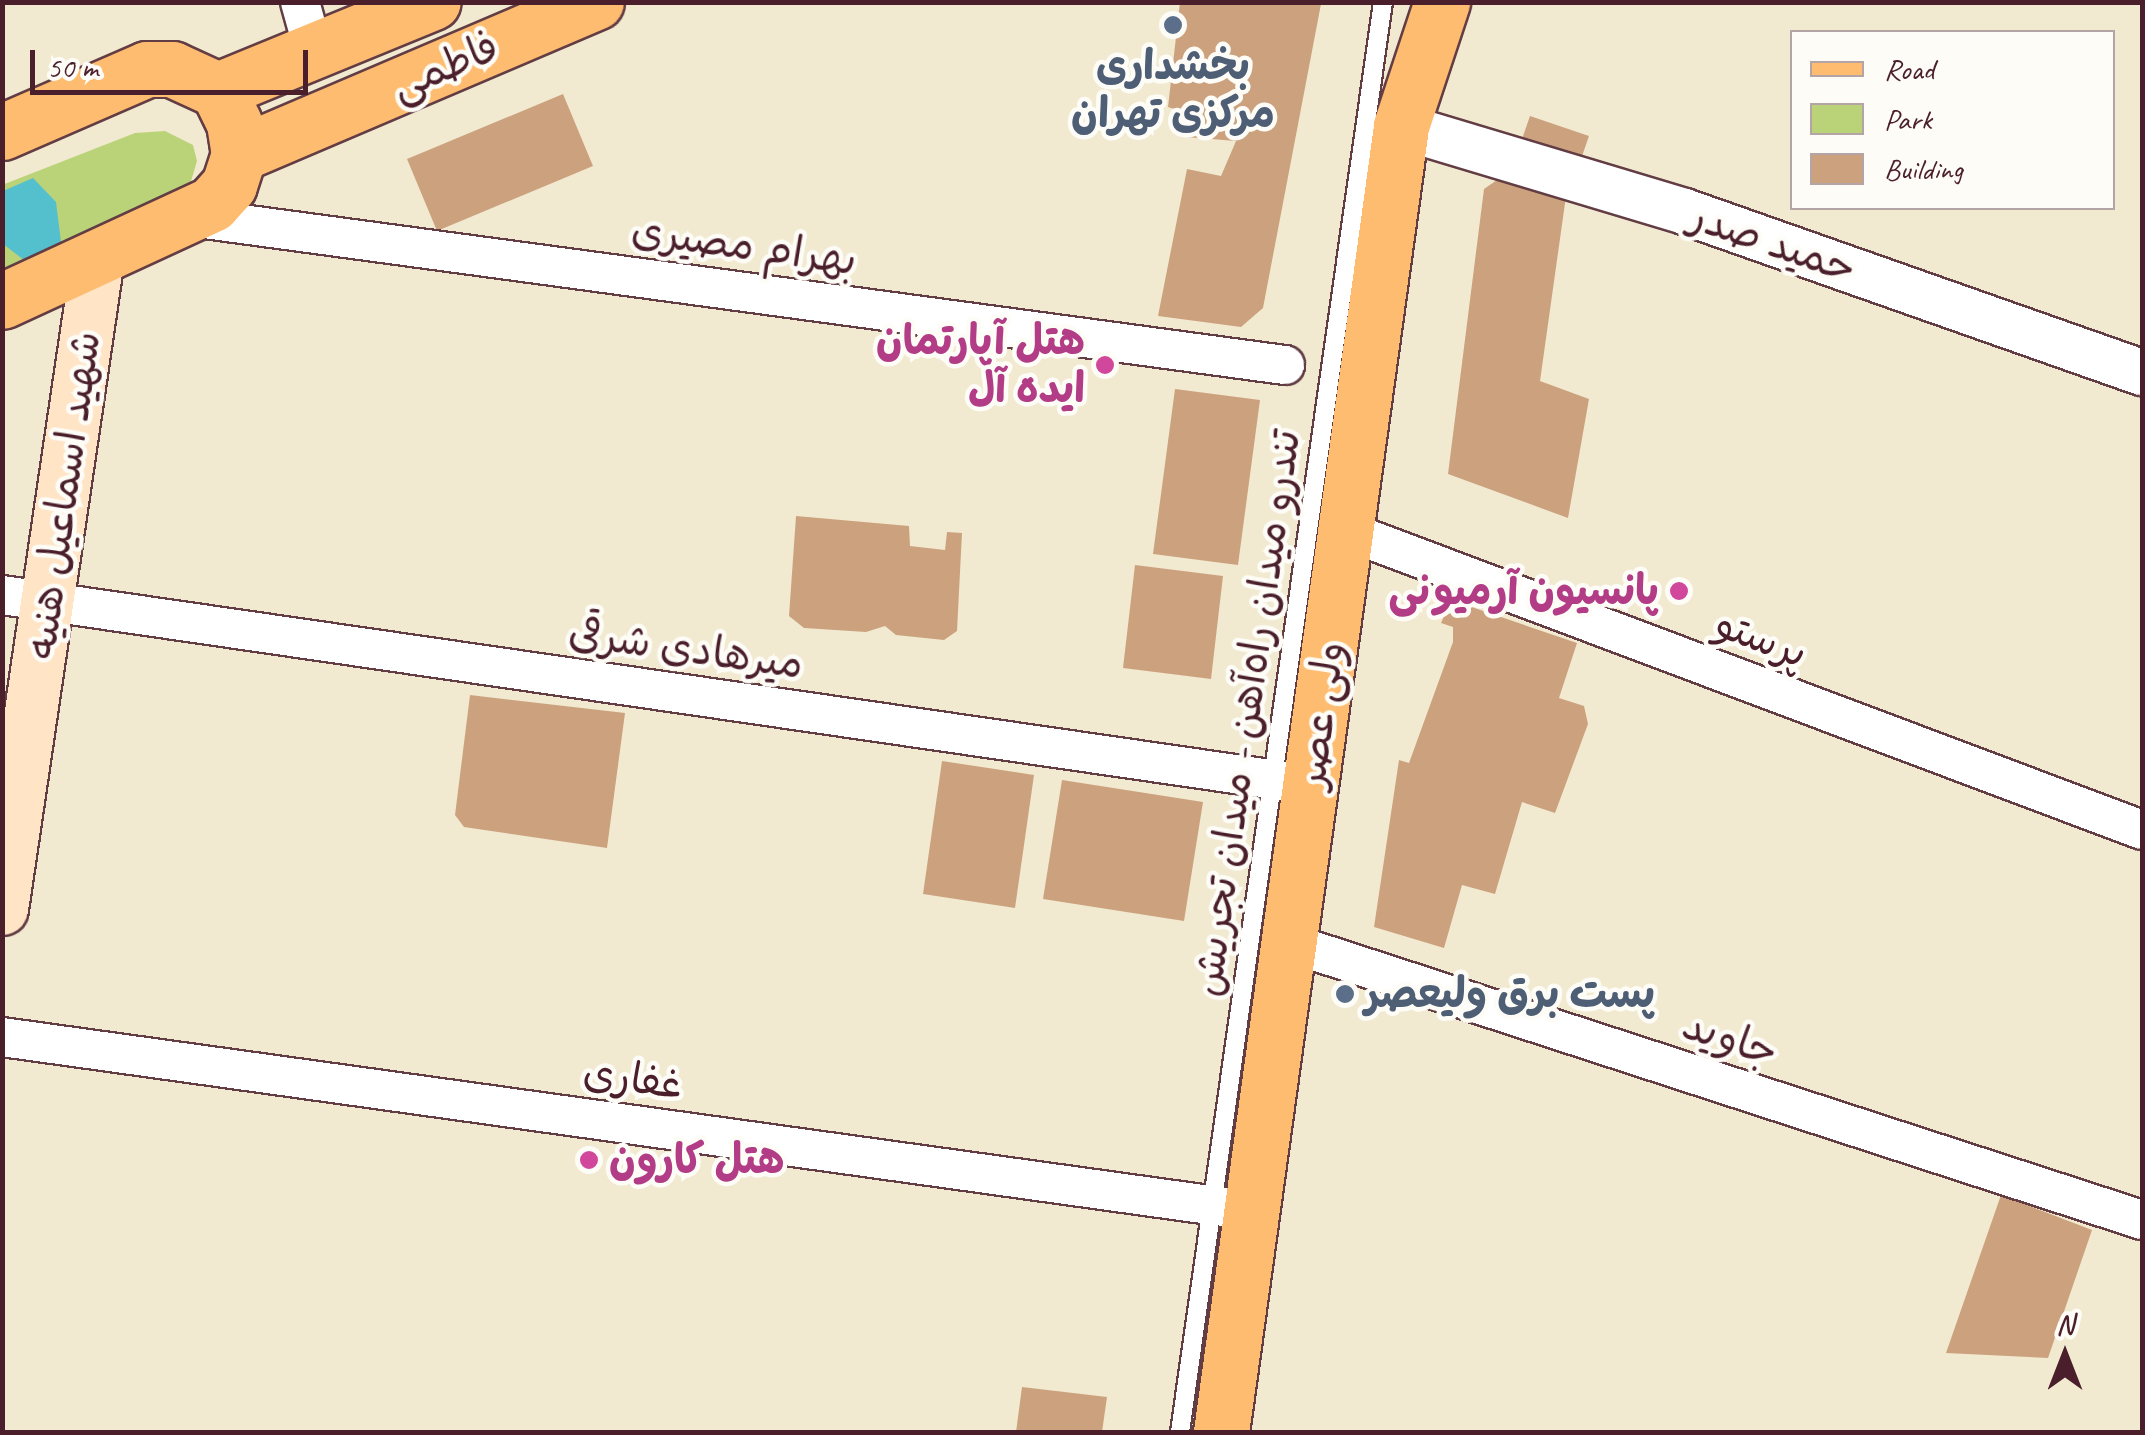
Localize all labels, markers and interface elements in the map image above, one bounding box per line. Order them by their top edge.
marker: بخشداری مرکزی تهران [1162,14,1184,36]
street label: فاطمی [384,22,506,112]
scale bar [35,30,312,92]
legend [1790,30,2115,210]
place label: بخشداری مرکزی تهران [1071,41,1275,140]
text: 50 m [47,48,98,86]
text: Road [1884,50,1934,88]
text: Park [1884,100,1932,138]
text: Building [1884,150,1963,188]
street label: حمید صدر [1683,191,1863,295]
street label: بهرام مصیری [628,205,860,287]
place label: هتل آپارتمان ایده آل [876,316,1085,414]
street label: شهید اسماعیل هنیه [16,328,112,662]
marker: هتل آپارتمان ایده آل [1094,354,1116,376]
street label: تندرو میدان راه‌آهن - میدان تجریش [1182,426,1312,1000]
place label: پانسیون آرمیونی [1389,566,1659,616]
marker: پانسیون آرمیونی [1668,580,1690,602]
street label: پرستو [1708,599,1814,679]
street label: میرهادی شرقی [566,608,806,690]
street label: ولی عصر [1286,638,1356,792]
place label: پست برق ولیعصر [1365,969,1655,1019]
marker: پست برق ولیعصر [1334,983,1356,1005]
street label: جاوید [1676,1000,1784,1078]
street label: غفاری [580,1047,686,1111]
place label: هتل کارون [609,1135,784,1185]
marker: هتل کارون [578,1149,600,1171]
north arrow [2015,1305,2115,1405]
text: N [2056,1307,2074,1342]

